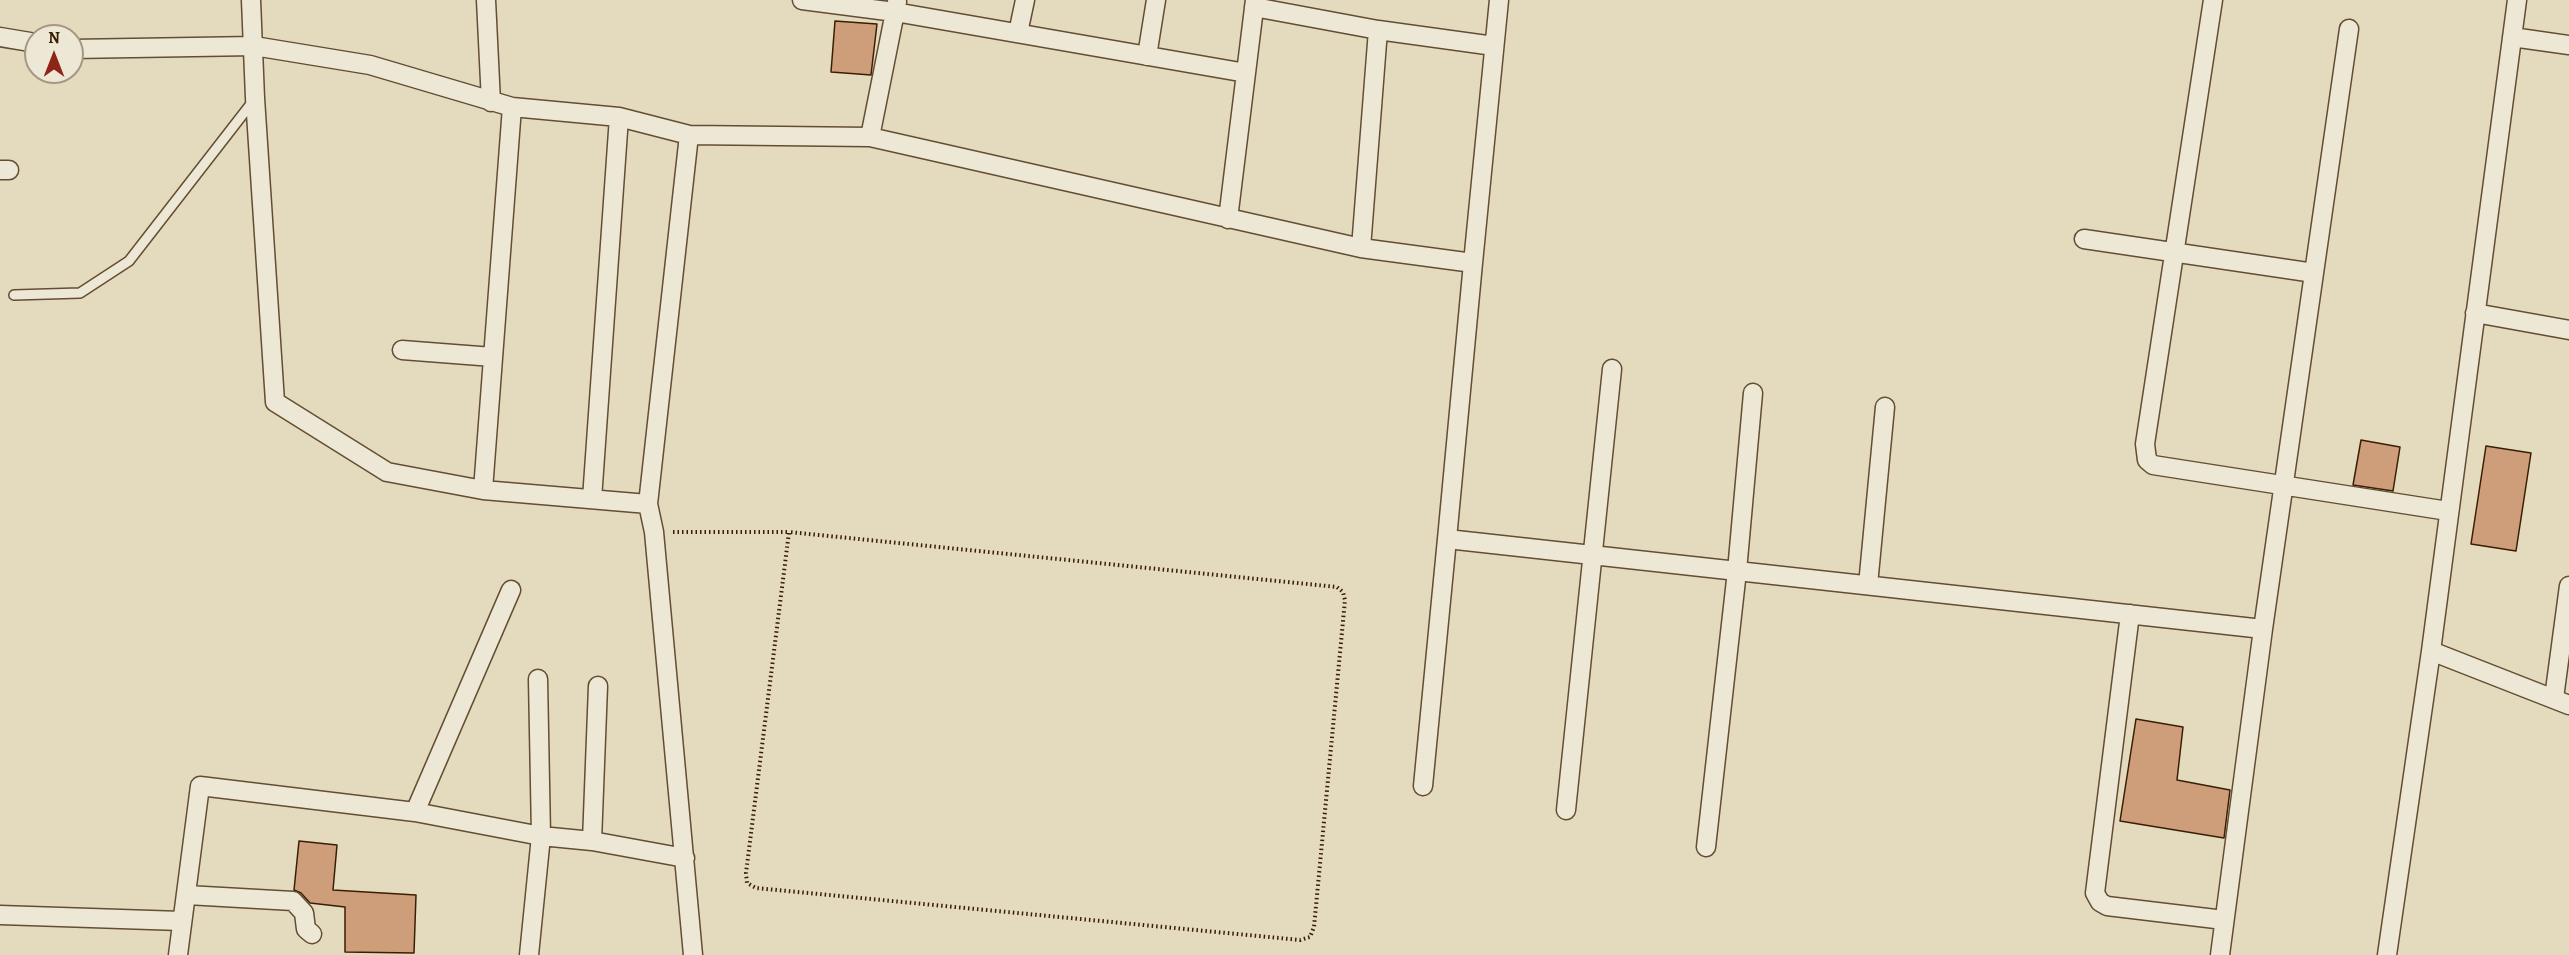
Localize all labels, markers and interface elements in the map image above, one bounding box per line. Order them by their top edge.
north arrow [24,24,84,84]
text: N [48,27,60,49]

